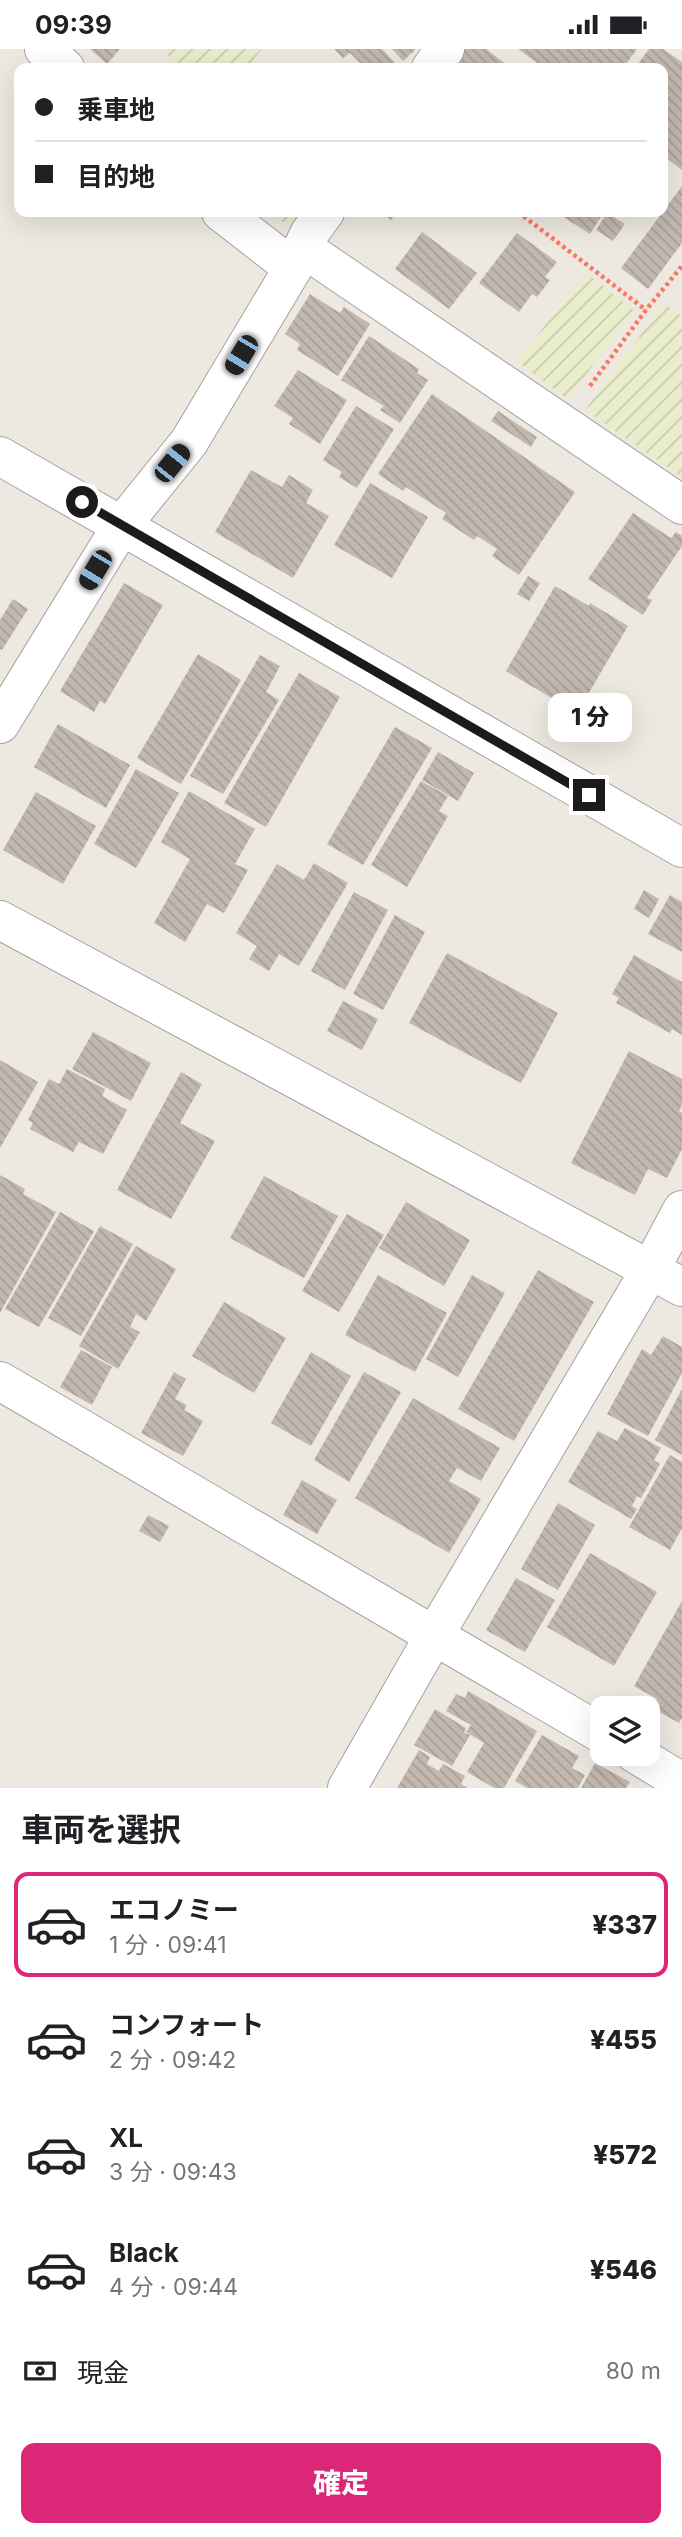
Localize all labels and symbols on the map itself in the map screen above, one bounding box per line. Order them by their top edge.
car [222,332,261,378]
car [151,440,194,486]
route start [66,486,98,518]
car [76,547,115,593]
callout: 1 分 [547,693,631,743]
route end [573,779,605,811]

